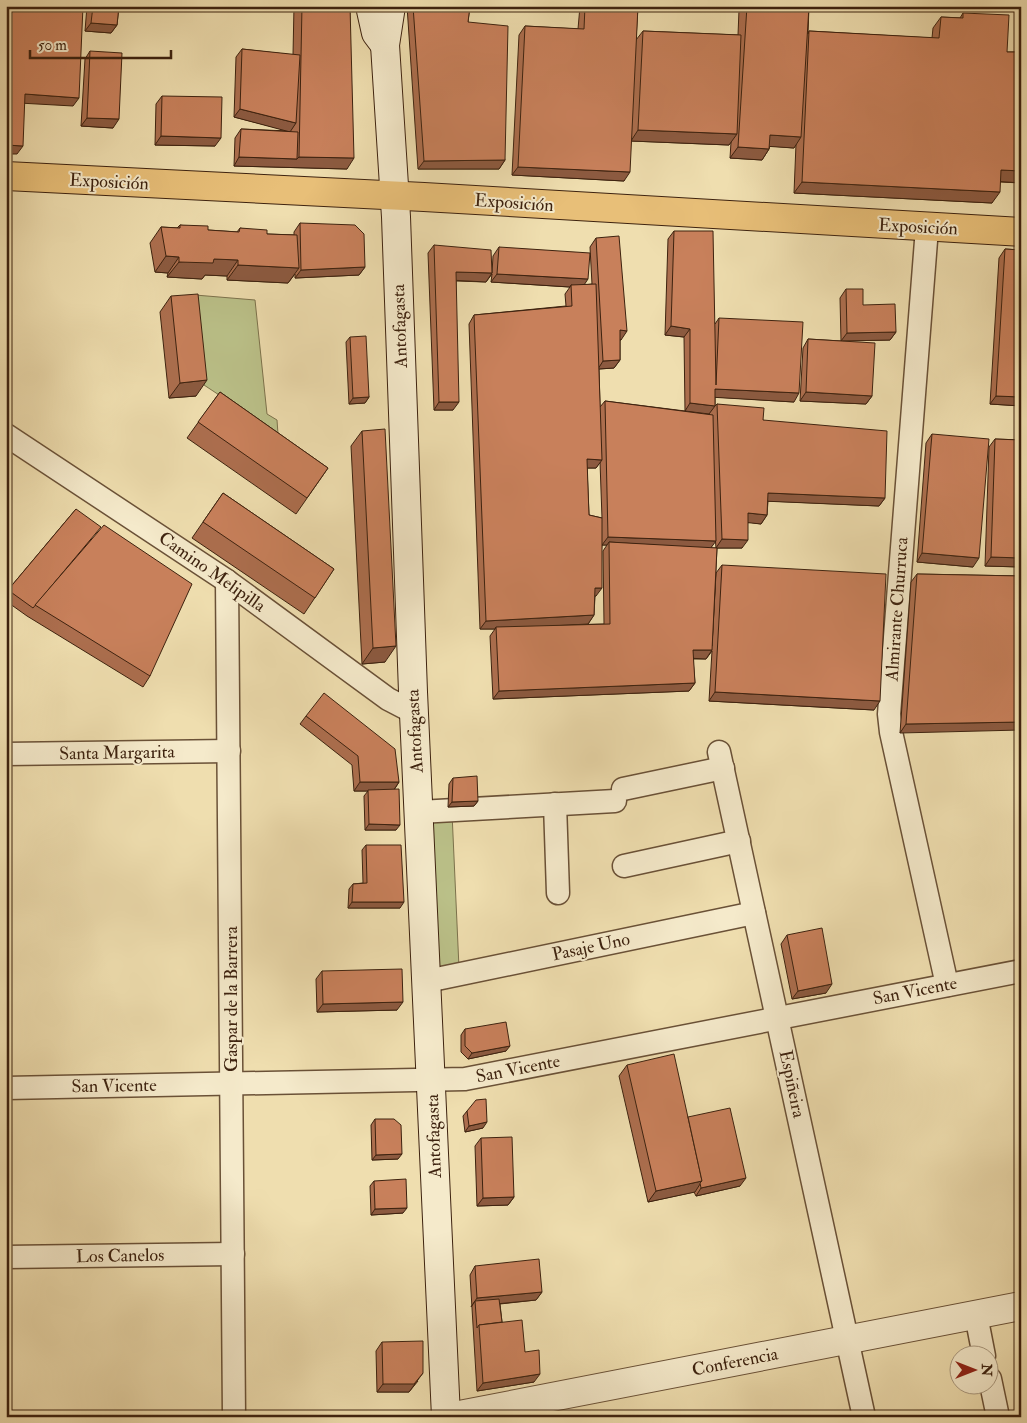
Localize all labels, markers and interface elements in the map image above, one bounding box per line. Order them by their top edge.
scale bar [30,28,171,60]
text: 50 m [38,36,67,55]
street label: Exposición [69,168,149,196]
street label: Exposición [474,189,554,217]
street label: Exposición [878,213,958,241]
street label: Antofagasta [387,283,413,369]
street label: Camino Melipilla [154,527,270,618]
street label: Almirante Churruca [880,536,914,683]
street label: Antofagasta [401,688,429,775]
street label: Santa Margarita [59,740,176,766]
street label: Gaspar de la Barrera [220,925,243,1072]
street label: Pasaje Uno [550,927,632,966]
street label: San Vicente [871,971,959,1010]
street label: Espiñeira [774,1048,811,1121]
street label: San Vicente [474,1049,562,1088]
street label: San Vicente [71,1074,157,1098]
street label: Antofagasta [421,1093,447,1179]
street label: Los Canelos [76,1244,164,1268]
street label: Conferencia [690,1342,781,1382]
north arrow [950,1346,1000,1396]
text: N [978,1363,995,1377]

